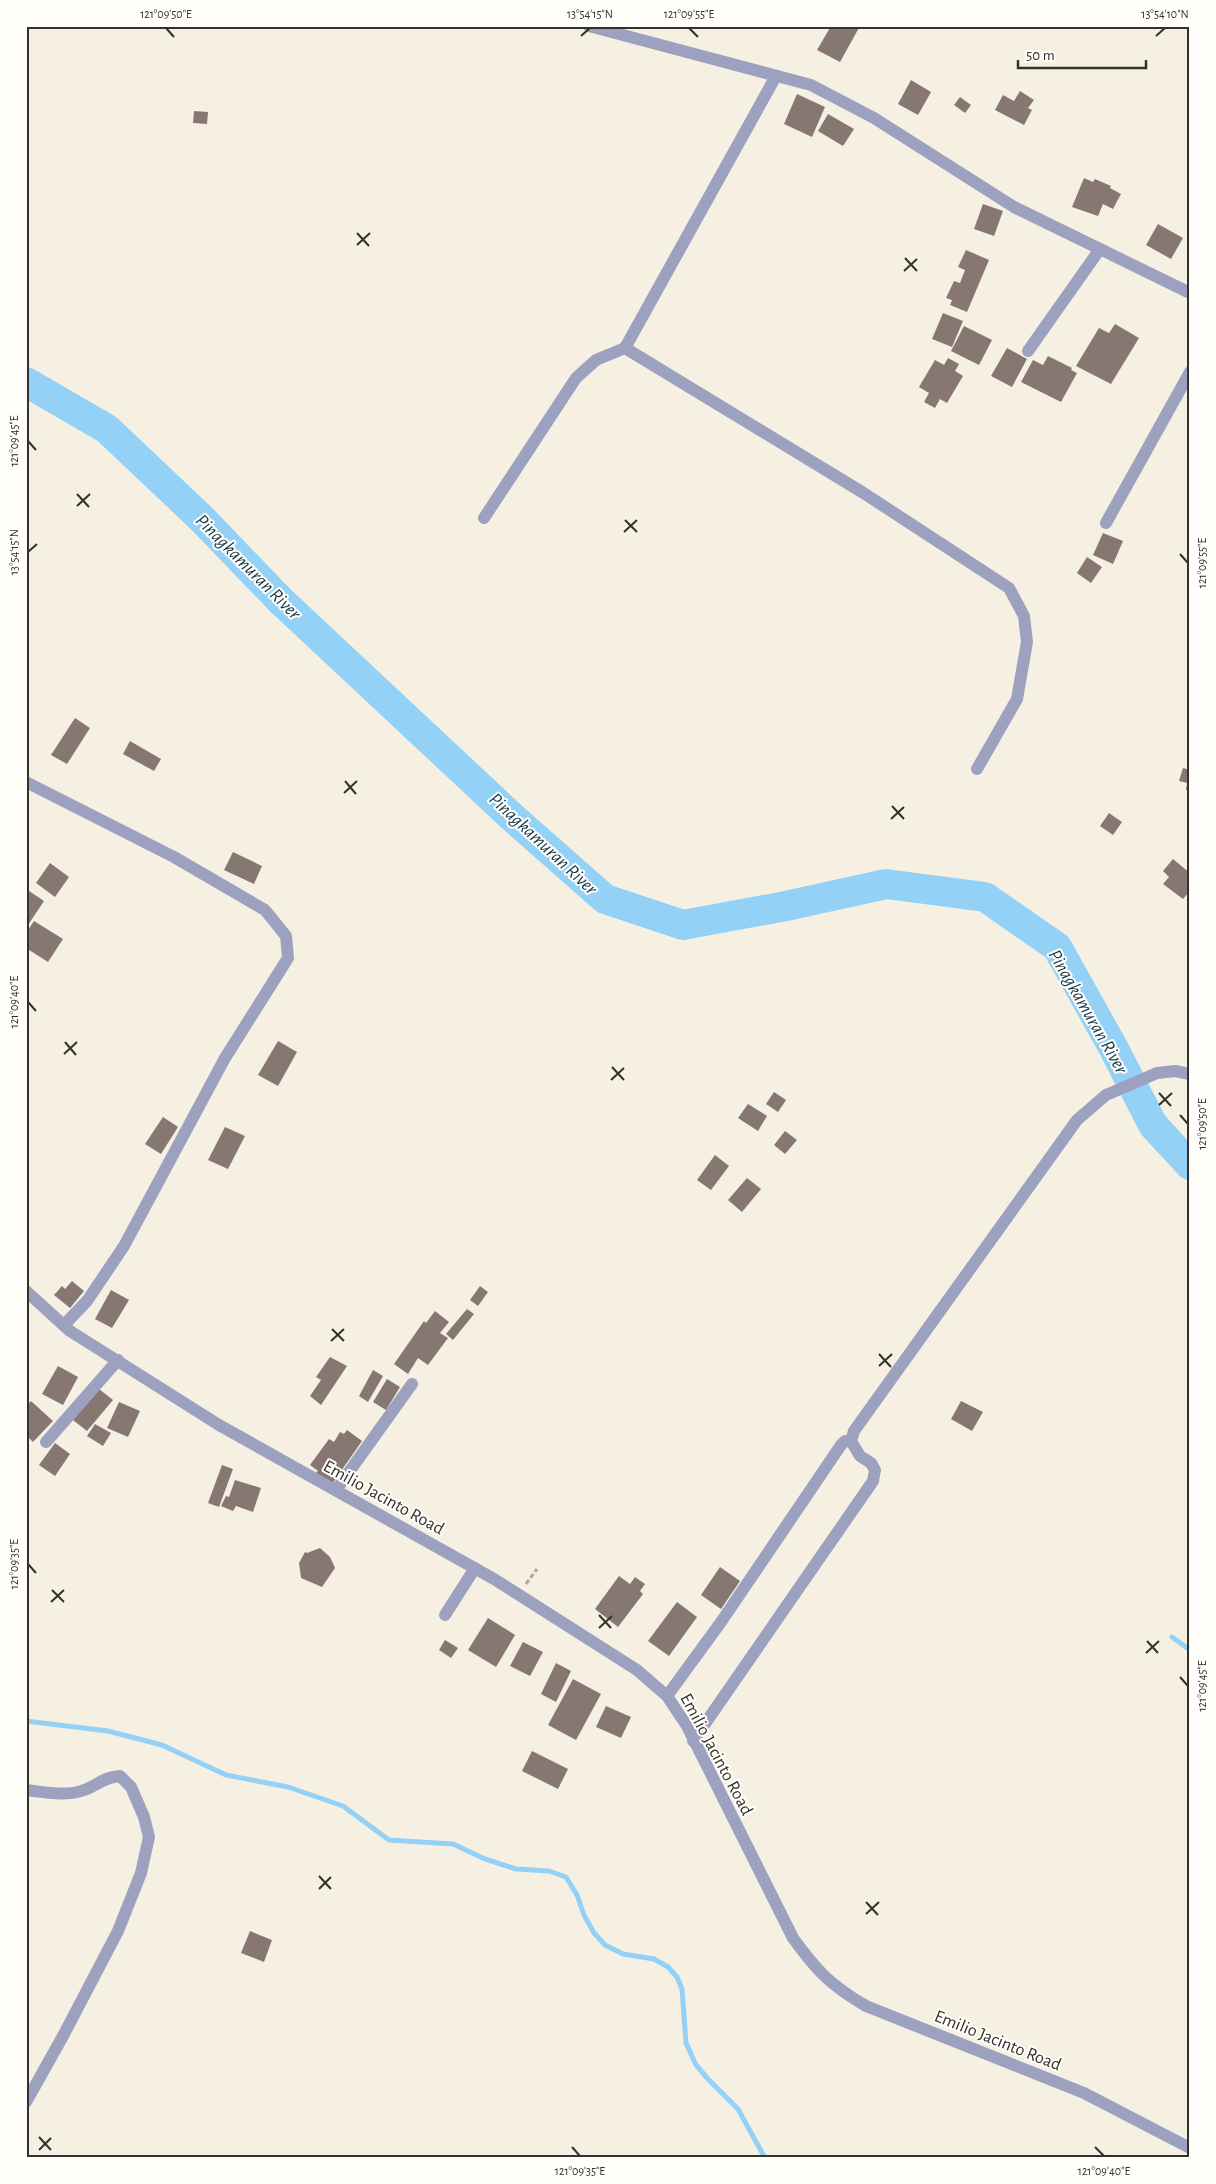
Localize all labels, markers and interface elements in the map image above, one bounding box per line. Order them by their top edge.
text: 121°09'50"E [140,8,192,20]
text: 13°54'15"N [567,8,613,20]
text: 121°09'55"E [664,8,714,20]
text: 13°54'10"N [1141,8,1189,20]
scale bar [1018,38,1146,70]
text: 50 m [1026,48,1055,63]
text: 121°09'45"E [8,415,20,467]
water label: Pinagkamuran River [192,511,305,624]
text: 13°54'15"N [8,529,20,575]
text: 121°09'55"E [1196,538,1208,588]
water label: Pinagkamuran River [485,789,601,899]
water label: Pinagkamuran River [1045,946,1131,1078]
text: 121°09'40"E [8,976,20,1028]
text: 121°09'50"E [1196,1098,1208,1150]
street label: Emilio Jacinto Road [320,1457,447,1538]
text: 121°09'35"E [8,1539,20,1589]
text: 121°09'45"E [1196,1660,1208,1712]
street label: Emilio Jacinto Road [676,1691,756,1818]
street label: Emilio Jacinto Road [932,2007,1064,2075]
text: 121°09'35"E [555,2165,605,2177]
text: 121°09'40"E [1078,2165,1130,2177]

